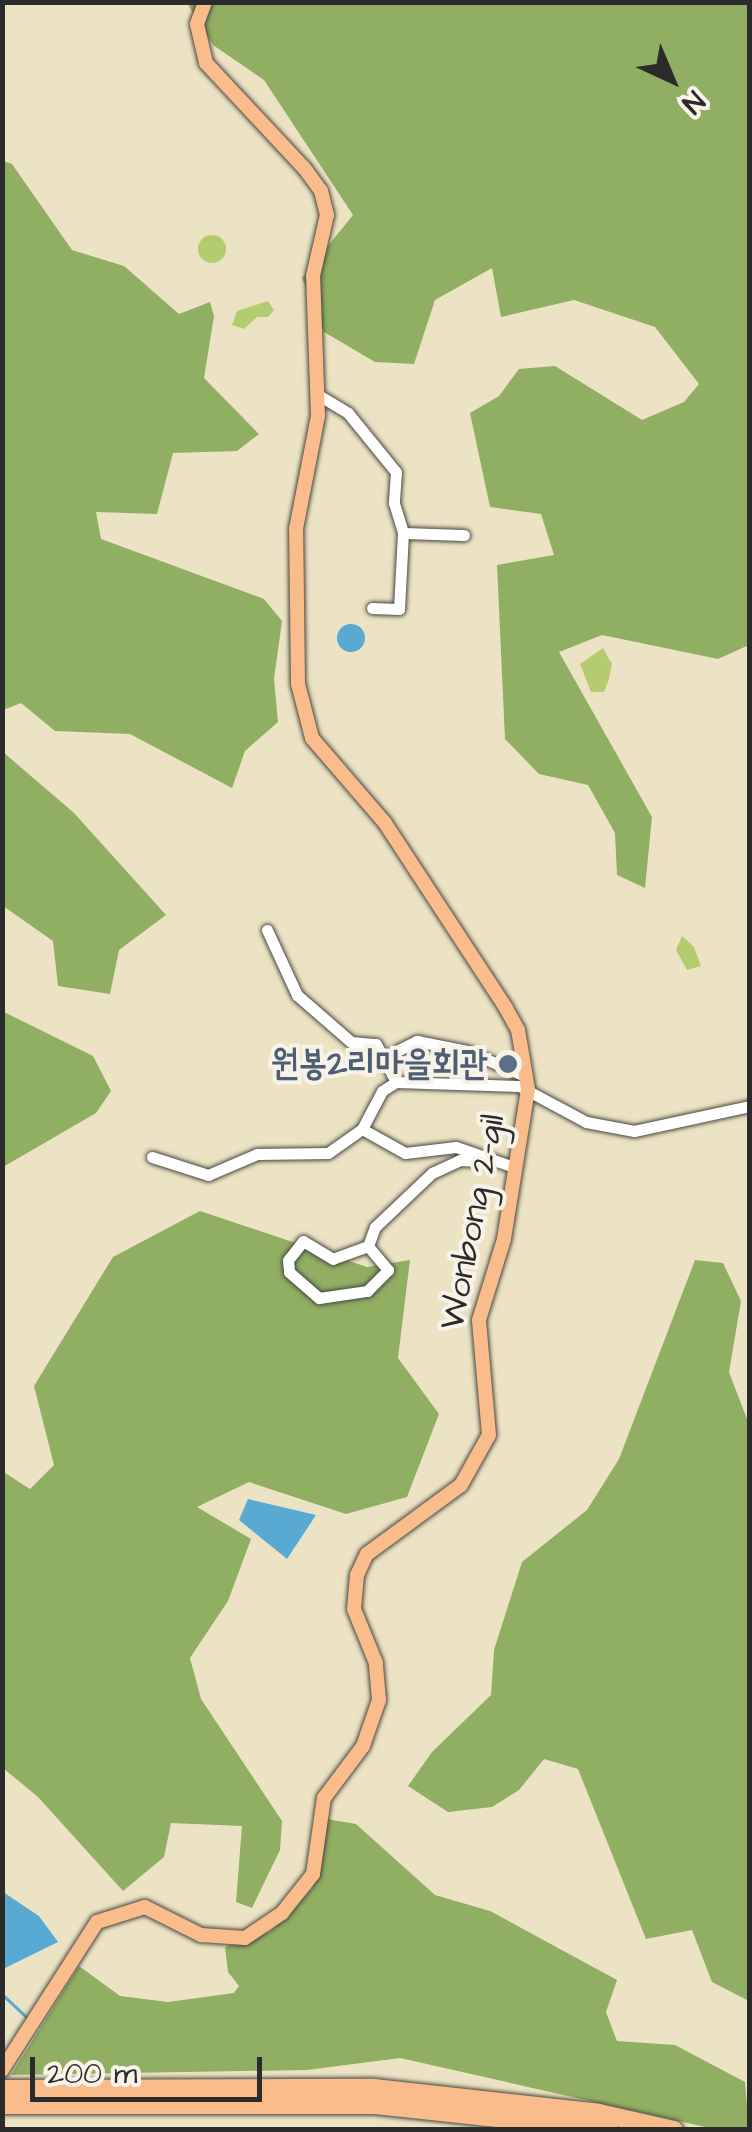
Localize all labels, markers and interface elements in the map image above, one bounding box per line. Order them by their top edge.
north arrow [622,30,722,130]
text: N [673,82,713,122]
place label: 원봉2리마을회관 [271,1043,488,1085]
marker: 원봉2리마을회관 [497,1053,519,1075]
street label: Wonbong 2-gil [432,1111,514,1333]
scale bar [35,2037,268,2099]
text: 200 m [47,2053,137,2095]

